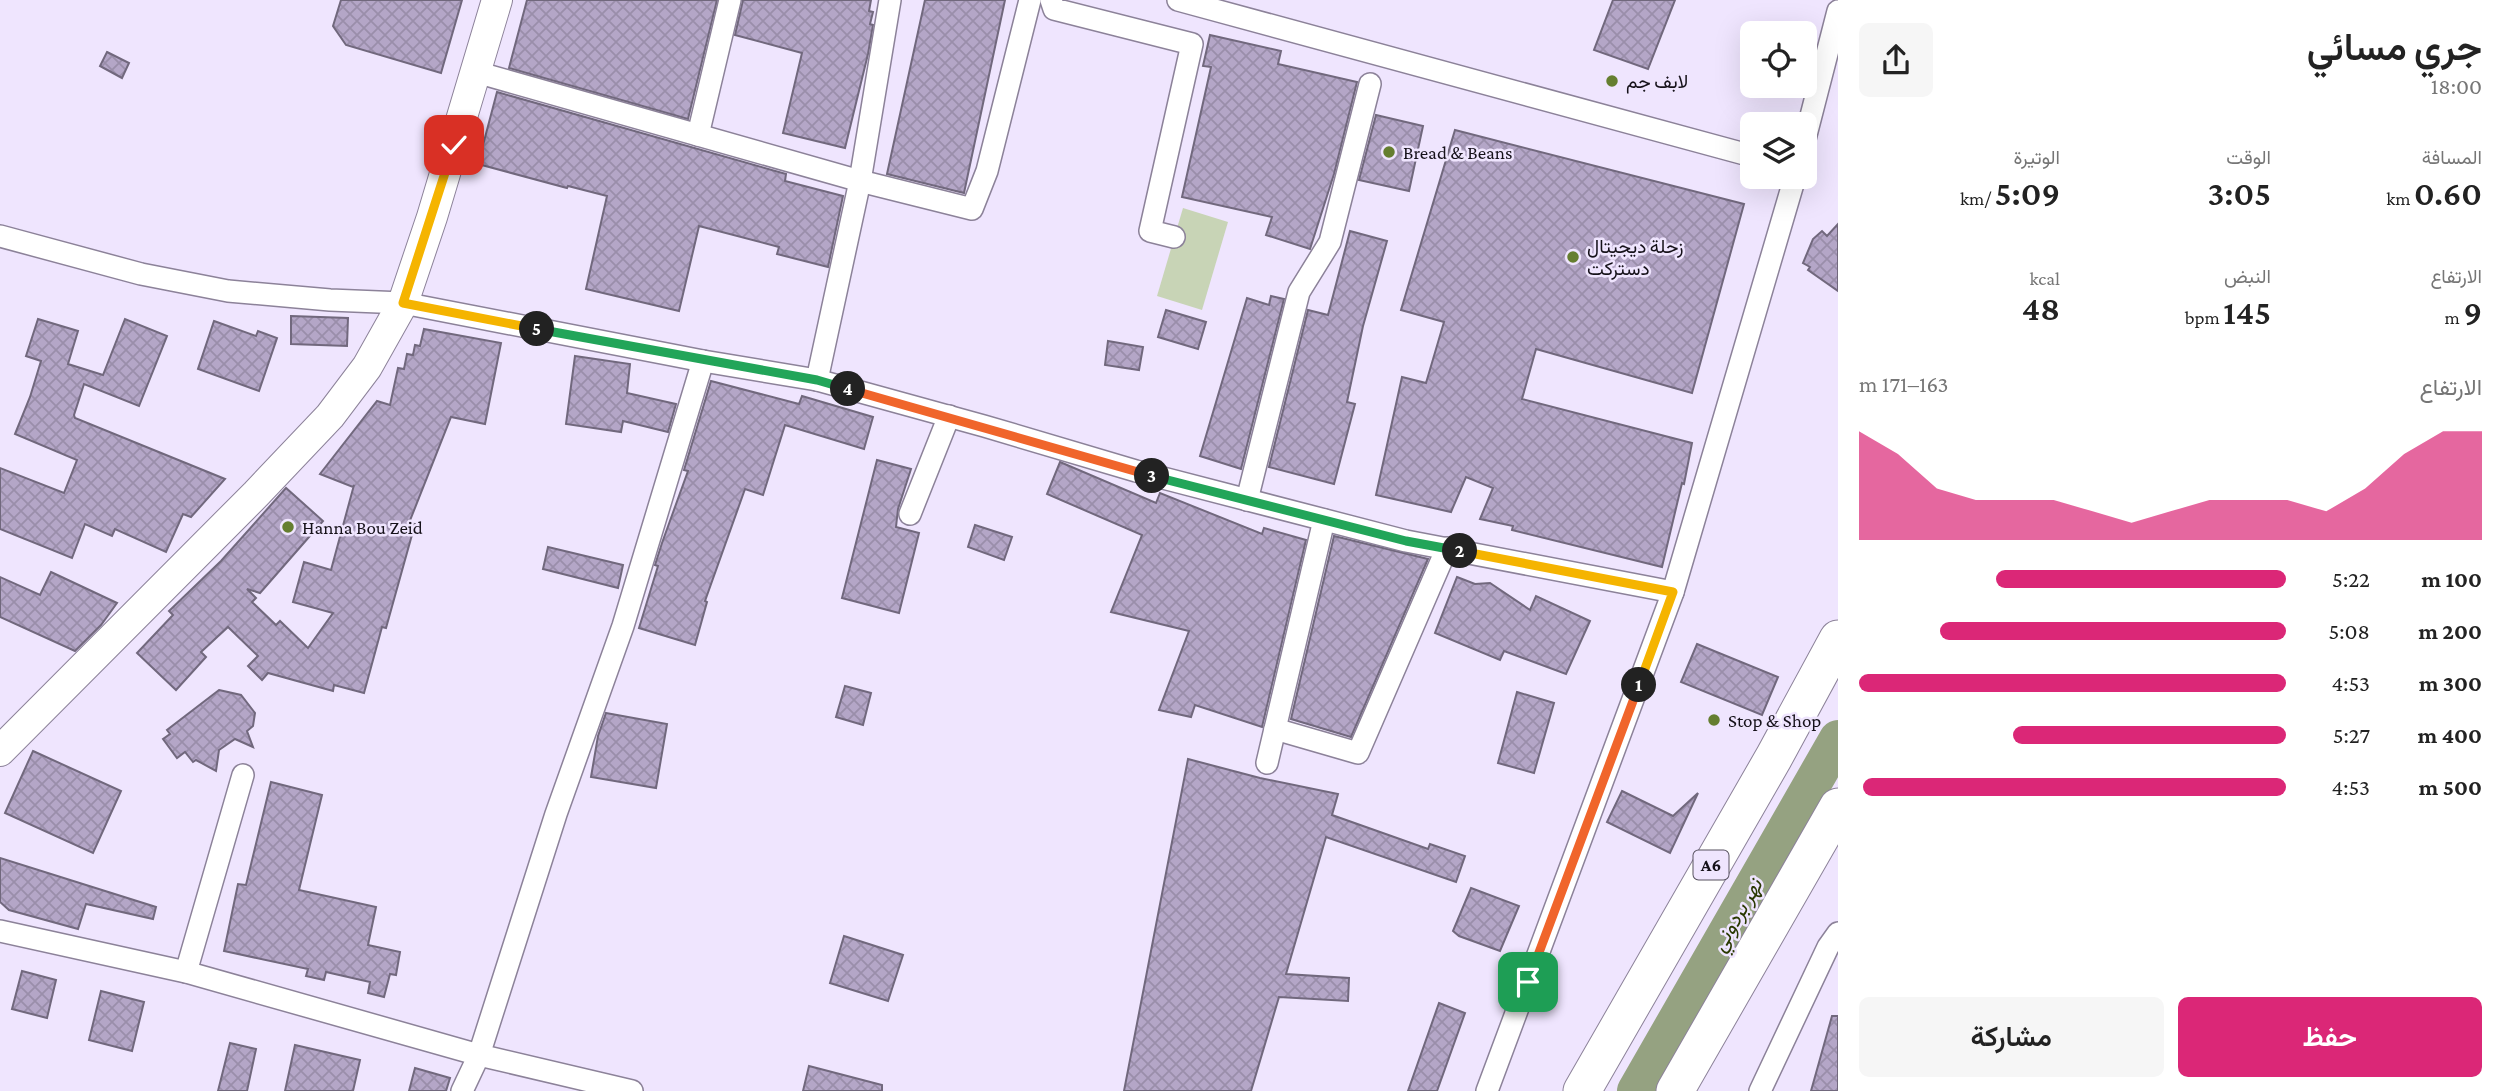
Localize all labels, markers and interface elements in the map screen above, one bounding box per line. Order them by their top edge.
map controls [1740,21,1817,189]
button: locate [1740,21,1817,98]
button: share [1859,23,1933,97]
text: جري مسائي [2307,26,2482,68]
place label: لابف جم [1626,71,1688,94]
marker: لابف جم [1604,73,1620,89]
text: 18:00 [2431,73,2482,99]
button: layers [1740,112,1817,189]
pin [424,115,484,175]
icon: check [435,126,473,164]
place label: Bread & Beans [1403,142,1512,163]
marker: Bread & Beans [1381,144,1397,160]
text: الوتيرة [2014,147,2060,168]
text: الوقت [2226,147,2271,168]
text: المسافة [2422,147,2482,168]
text: 5:09 [1995,174,2060,213]
text: 3:05 [2207,174,2271,213]
text: 0.60 [2414,174,2482,213]
text: /km [1960,188,1995,209]
text: km [2386,188,2414,209]
place label: زحلة ديجيتال دستركت [1587,236,1683,280]
marker: زحلة ديجيتال دستركت [1565,249,1581,265]
text: النبض [2224,266,2271,287]
text: الارتفاع [2430,266,2482,287]
text: kcal [2029,268,2060,289]
text: 48 [2022,289,2060,328]
text: 145 [2223,293,2271,332]
text: 9 [2463,293,2482,332]
text: bpm [2185,307,2223,328]
text: m [2445,307,2463,328]
pin: 5 [520,312,554,346]
text: 5 [532,318,541,339]
text: 163–171 m [1859,371,1948,397]
pin: 4 [830,372,866,406]
text: الارتفاع [2420,374,2482,400]
text: 4 [842,378,853,399]
pin: 3 [1134,458,1170,494]
text: 3 [1147,465,1156,486]
place label: Hanna Bou Zeid [302,517,423,538]
marker: Hanna Bou Zeid [280,519,296,535]
pin: 2 [1442,534,1478,568]
text: 2 [1455,540,1464,561]
text: 5:22 [2332,566,2370,592]
text: 100 m [2422,566,2482,592]
text: 5:08 [2329,618,2370,644]
text: 200 m [2418,618,2482,644]
pin: 1 [1622,668,1656,702]
text: 4:53 [2332,670,2370,696]
text: 300 m [2419,670,2482,696]
text: 1 [1635,674,1642,695]
place label: Stop & Shop [1728,710,1821,731]
marker: Stop & Shop [1706,712,1722,728]
text: 5:27 [2333,722,2370,748]
text: 400 m [2418,722,2482,748]
text: 4:53 [2332,774,2370,800]
text: 500 m [2419,774,2482,800]
road number: A6 [1694,850,1728,880]
water label: نهر بردوني [1707,873,1772,958]
pin [1498,952,1558,1012]
icon: arrive [1509,963,1547,1001]
button: مشاركة [1859,997,2164,1077]
button: حفظ [2178,997,2482,1077]

